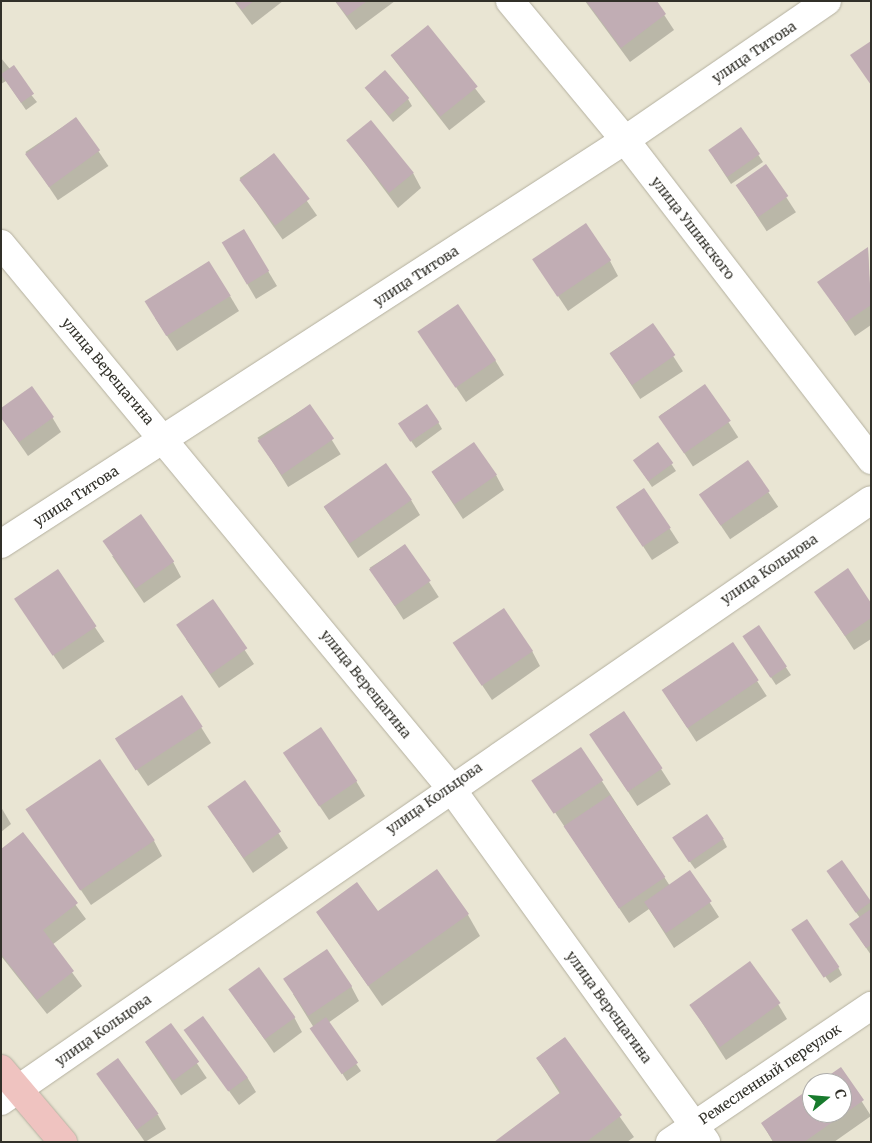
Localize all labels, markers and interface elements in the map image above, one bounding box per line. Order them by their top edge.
street label: улица Титова [709,18,799,86]
street label: улица Ушинского [648,173,738,283]
street label: улица Титова [370,242,462,310]
street label: улица Верещагина [58,314,158,428]
street label: улица Титова [30,462,122,530]
street label: улица Кольцова [717,530,821,608]
street label: улица Верещагина [317,626,415,742]
street label: улица Кольцова [383,759,485,837]
street label: улица Верещагина [563,948,655,1066]
street label: улица Кольцова [52,991,154,1069]
street label: Ремесленный переулок [696,1020,844,1128]
north arrow [802,1073,852,1123]
text: С [830,1087,850,1101]

